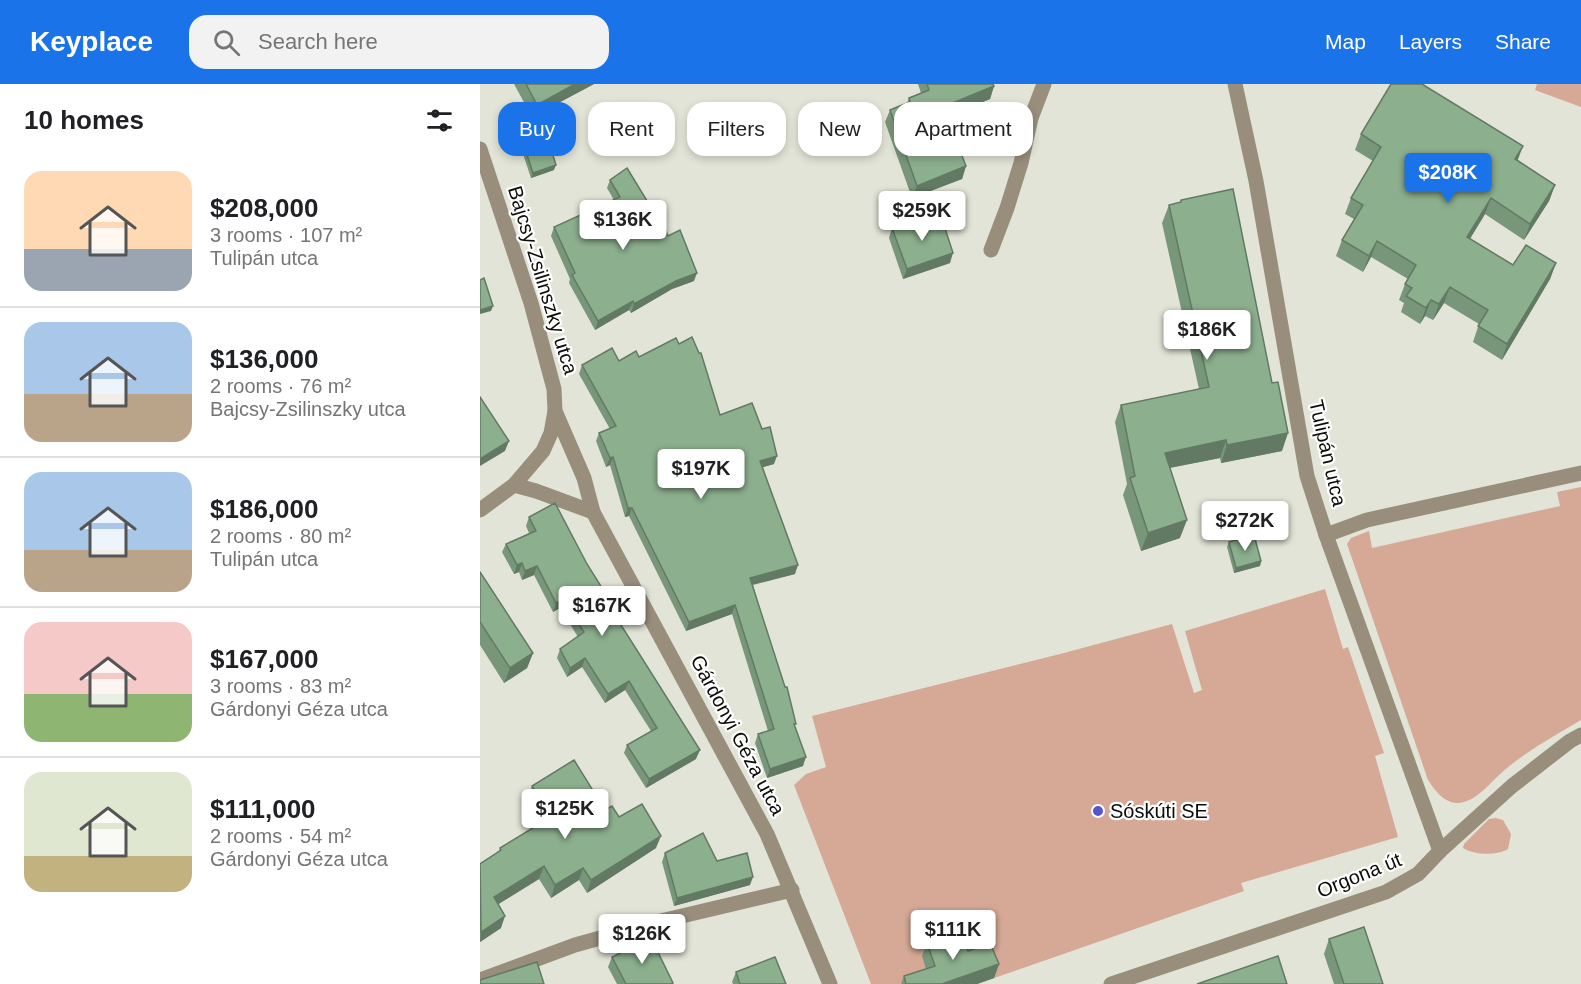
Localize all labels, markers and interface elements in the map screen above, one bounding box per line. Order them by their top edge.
search box [189,15,609,69]
text: Keyplace [30,26,153,57]
icon: search [210,26,243,59]
text: Search here [258,29,378,54]
text: Map [1325,30,1366,53]
text: Layers [1399,30,1462,53]
text: Share [1495,30,1551,53]
chip: Buy [498,102,576,156]
chip: Rent [588,102,675,156]
chip: Filters [687,102,786,156]
chip: New [798,102,882,156]
chip: Apartment [894,102,1033,156]
icon: filters [423,104,456,137]
text: 10 homes [24,105,144,135]
pin: $208K [1406,153,1490,204]
text: $208K [1419,161,1477,183]
street label: Bajcsy-Zsilinszky utca [504,183,582,378]
pin: $259K [880,191,964,242]
text: $208,000 [210,193,318,223]
icon: home [72,195,144,267]
text: $259K [893,199,951,221]
pin: $136K [581,200,665,251]
text: $136K [594,208,652,230]
text: 3 rooms · 107 m² [210,224,362,246]
text: Tulipán utca [210,247,318,269]
pin: $186K [1165,310,1249,361]
text: $186K [1178,318,1236,340]
text: $136,000 [210,344,318,374]
icon: home [72,346,144,418]
text: 2 rooms · 76 m² [210,375,351,397]
text: Bajcsy-Zsilinszky utca [210,398,406,420]
street label: Tulipán utca [1305,398,1351,509]
pin: $197K [659,449,743,500]
text: $197K [672,457,730,479]
text: $186,000 [210,494,318,524]
icon: home [72,496,144,568]
pin: $272K [1203,501,1287,552]
text: $272K [1216,509,1274,531]
text: 2 rooms · 80 m² [210,525,351,547]
text: Tulipán utca [210,548,318,570]
pin: $167K [560,586,644,637]
text: $167K [573,594,631,616]
text: $167,000 [210,644,318,674]
icon: home [72,646,144,718]
street label: Gárdonyi Géza utca [687,651,790,819]
text: 3 rooms · 83 m² [210,675,351,697]
text: Gárdonyi Géza utca [210,698,388,720]
pin: $125K [523,789,607,840]
text: $111,000 [210,794,316,824]
icon: home [72,796,144,868]
text: $125K [536,797,594,819]
place label: Sóskúti SE [1110,800,1208,822]
marker: Sóskúti SE [1091,804,1105,818]
text: 2 rooms · 54 m² [210,825,351,847]
text: Gárdonyi Géza utca [210,848,388,870]
street label: Orgona út [1314,848,1405,902]
pin: $111K [911,910,995,961]
pin: $126K [600,914,684,965]
text: $111K [925,918,981,940]
text: $126K [613,922,671,944]

